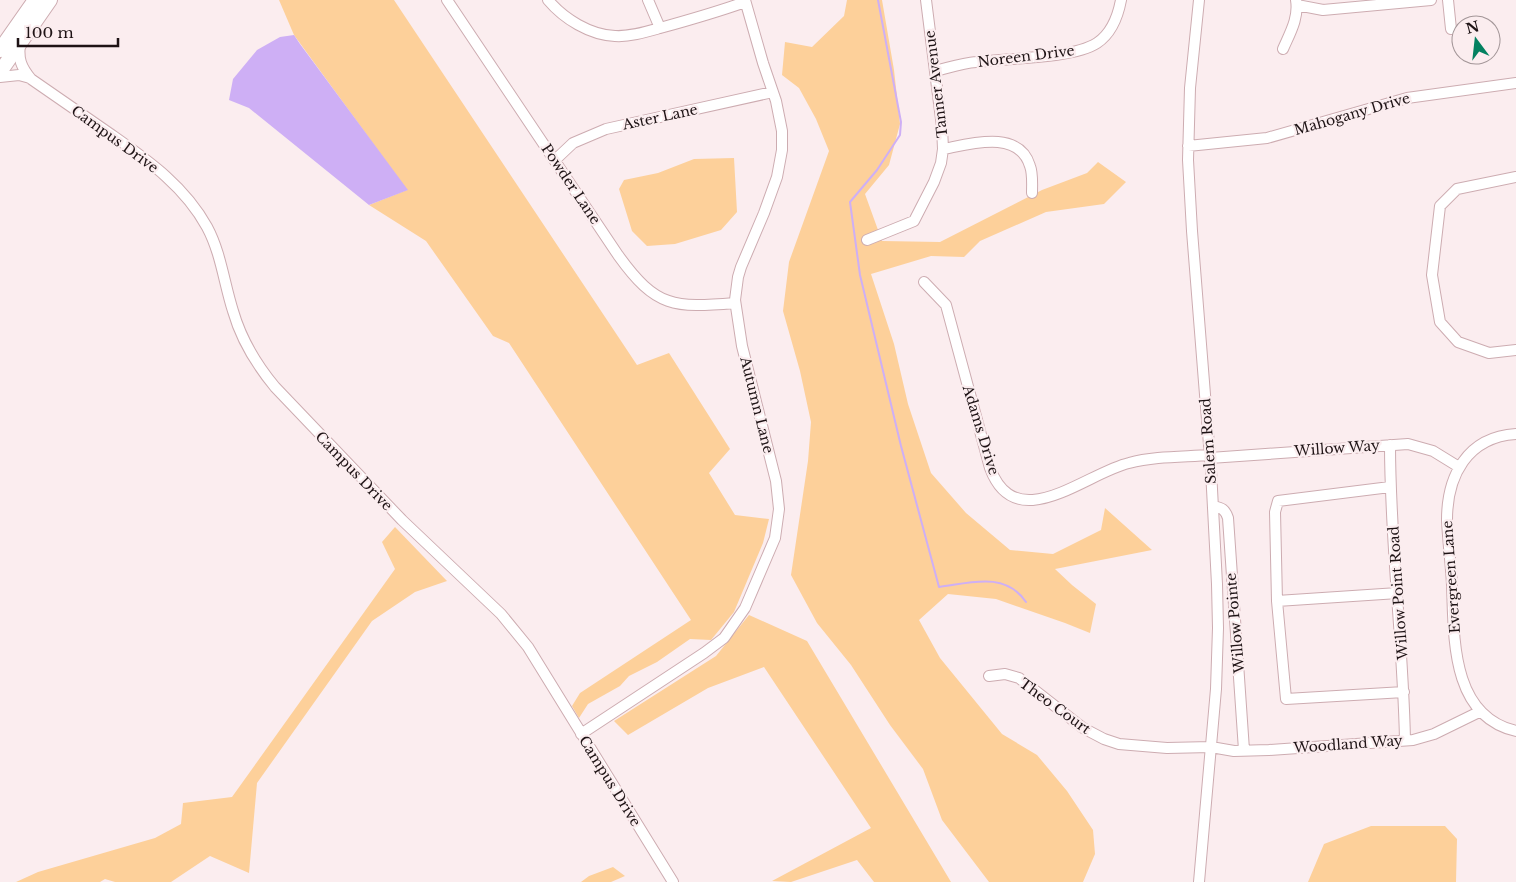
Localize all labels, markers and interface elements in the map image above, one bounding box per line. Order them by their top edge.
scale bar [18,15,118,47]
north arrow [1451,15,1501,65]
text: N [1464,17,1481,38]
text: 100 m [25,23,74,42]
street label: Tanner Avenue [920,29,952,139]
street label: Noreen Drive [976,41,1076,71]
street label: Mahogany Drive [1292,89,1412,139]
street label: Aster Lane [620,100,699,134]
street label: Campus Drive [68,101,162,177]
street label: Powder Lane [537,140,605,228]
street label: Autumn Lane [736,354,778,455]
street label: Adams Drive [958,382,1003,477]
street label: Salem Road [1196,397,1220,484]
street label: Campus Drive [312,428,396,514]
street label: Willow Way [1293,436,1380,460]
street label: Evergreen Lane [1438,520,1464,634]
street label: Willow Point Road [1384,525,1412,661]
street label: Willow Pointe [1222,572,1248,675]
street label: Theo Court [1016,674,1095,738]
street label: Woodland Way [1292,731,1403,757]
street label: Campus Drive [575,732,645,830]

